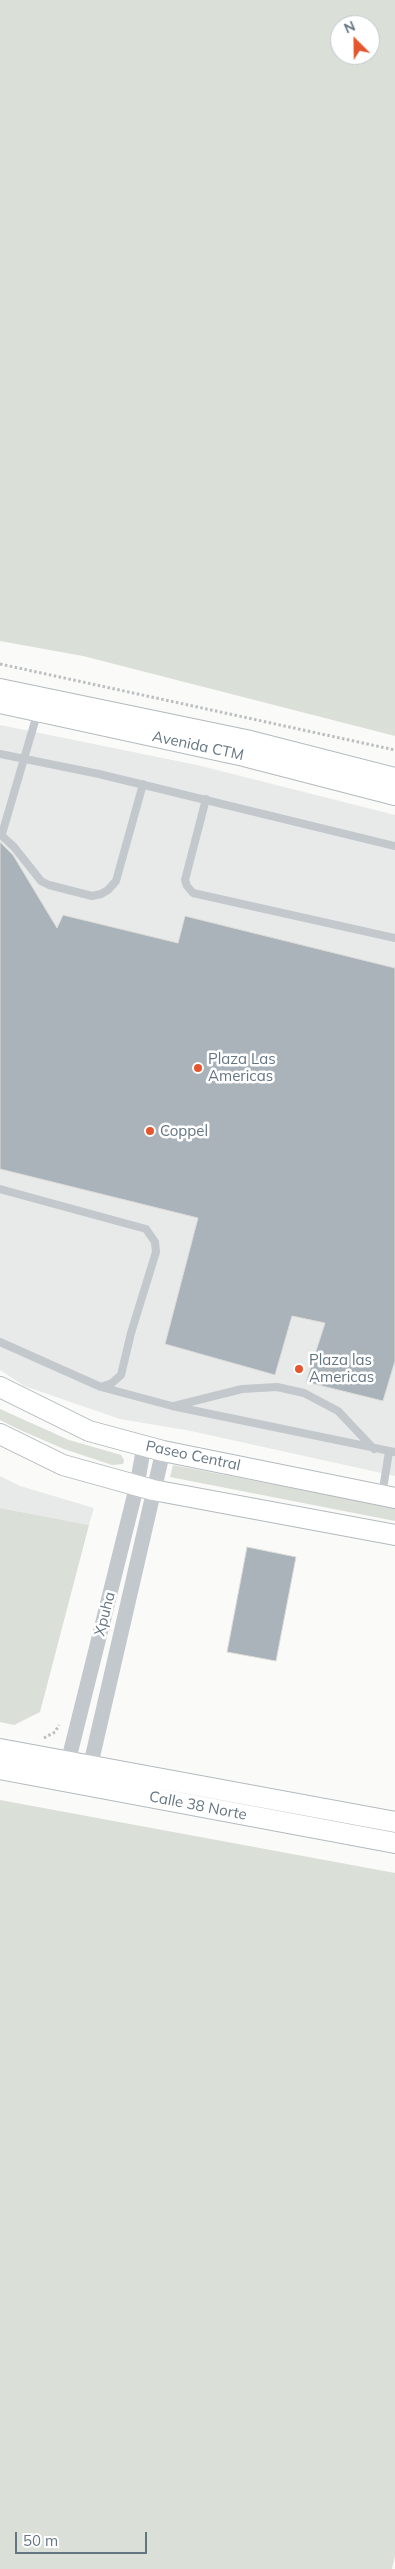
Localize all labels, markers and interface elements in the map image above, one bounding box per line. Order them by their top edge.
north arrow [330,15,380,65]
text: N [341,17,358,37]
street label: Avenida CTM [151,728,245,764]
place label: Plaza Las Americas [208,1050,276,1085]
marker: Plaza Las Americas [192,1062,204,1074]
place label: Coppel [160,1122,208,1140]
marker: Coppel [144,1125,156,1137]
place label: Plaza las Americas [309,1351,374,1386]
marker: Plaza las Americas [293,1363,305,1375]
street label: Paseo Central [144,1437,242,1475]
street label: Xpuha [91,1590,119,1638]
street label: Calle 38 Norte [148,1788,248,1824]
scale bar [18,2522,150,2554]
text: 50 m [23,2531,58,2550]

